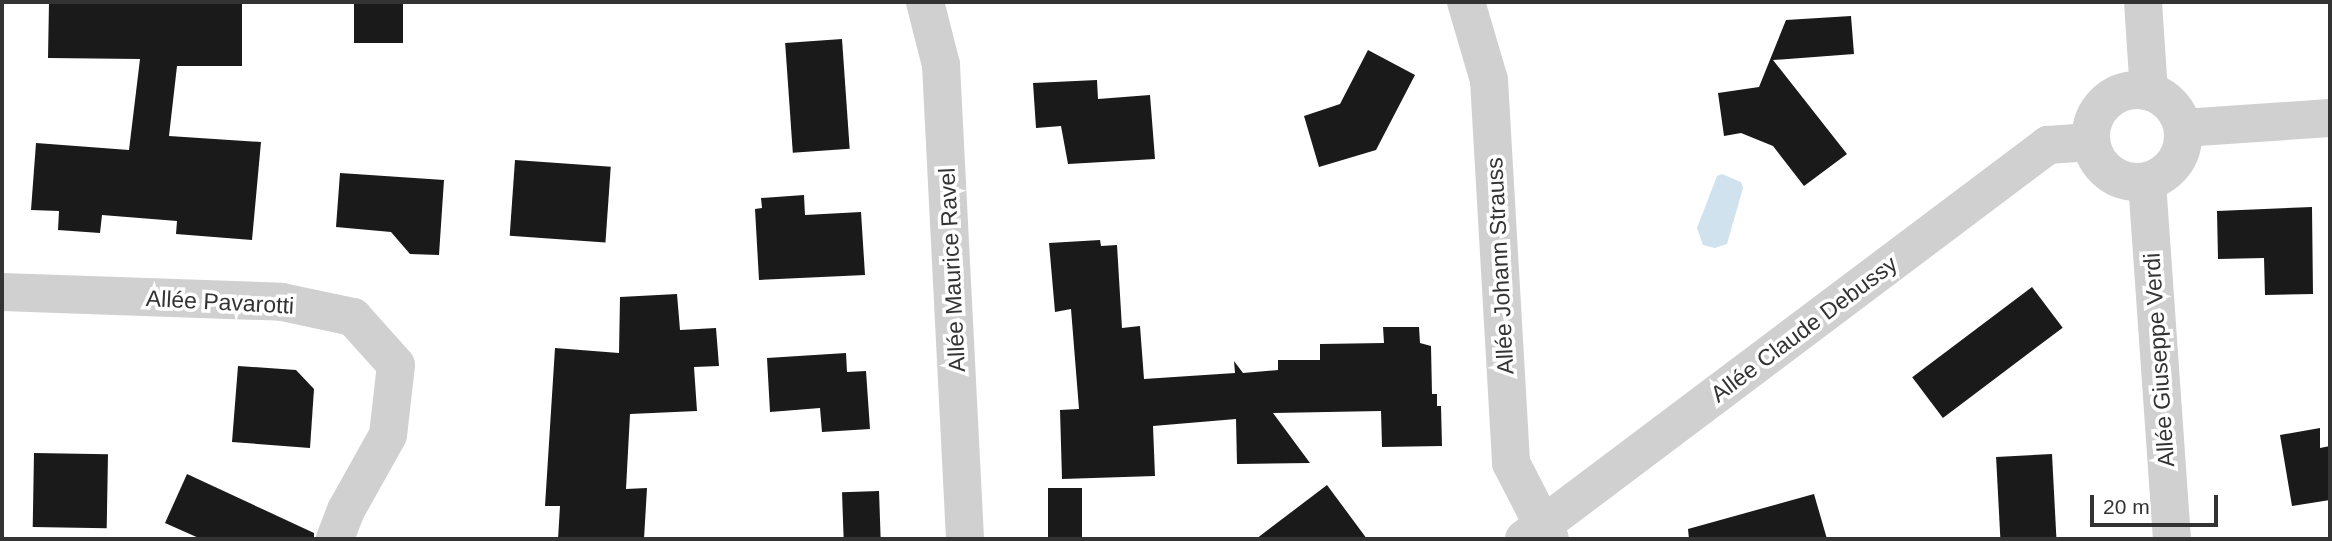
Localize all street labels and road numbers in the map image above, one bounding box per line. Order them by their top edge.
street label: Allée Johann Strauss [1481,157,1519,375]
street label: Allée Maurice Ravel [933,167,971,373]
street label: Allée Claude Debussy [1705,250,1903,408]
street label: Allée Giuseppe Verdi [2138,252,2180,468]
street label: Allée Pavarotti [145,284,295,320]

